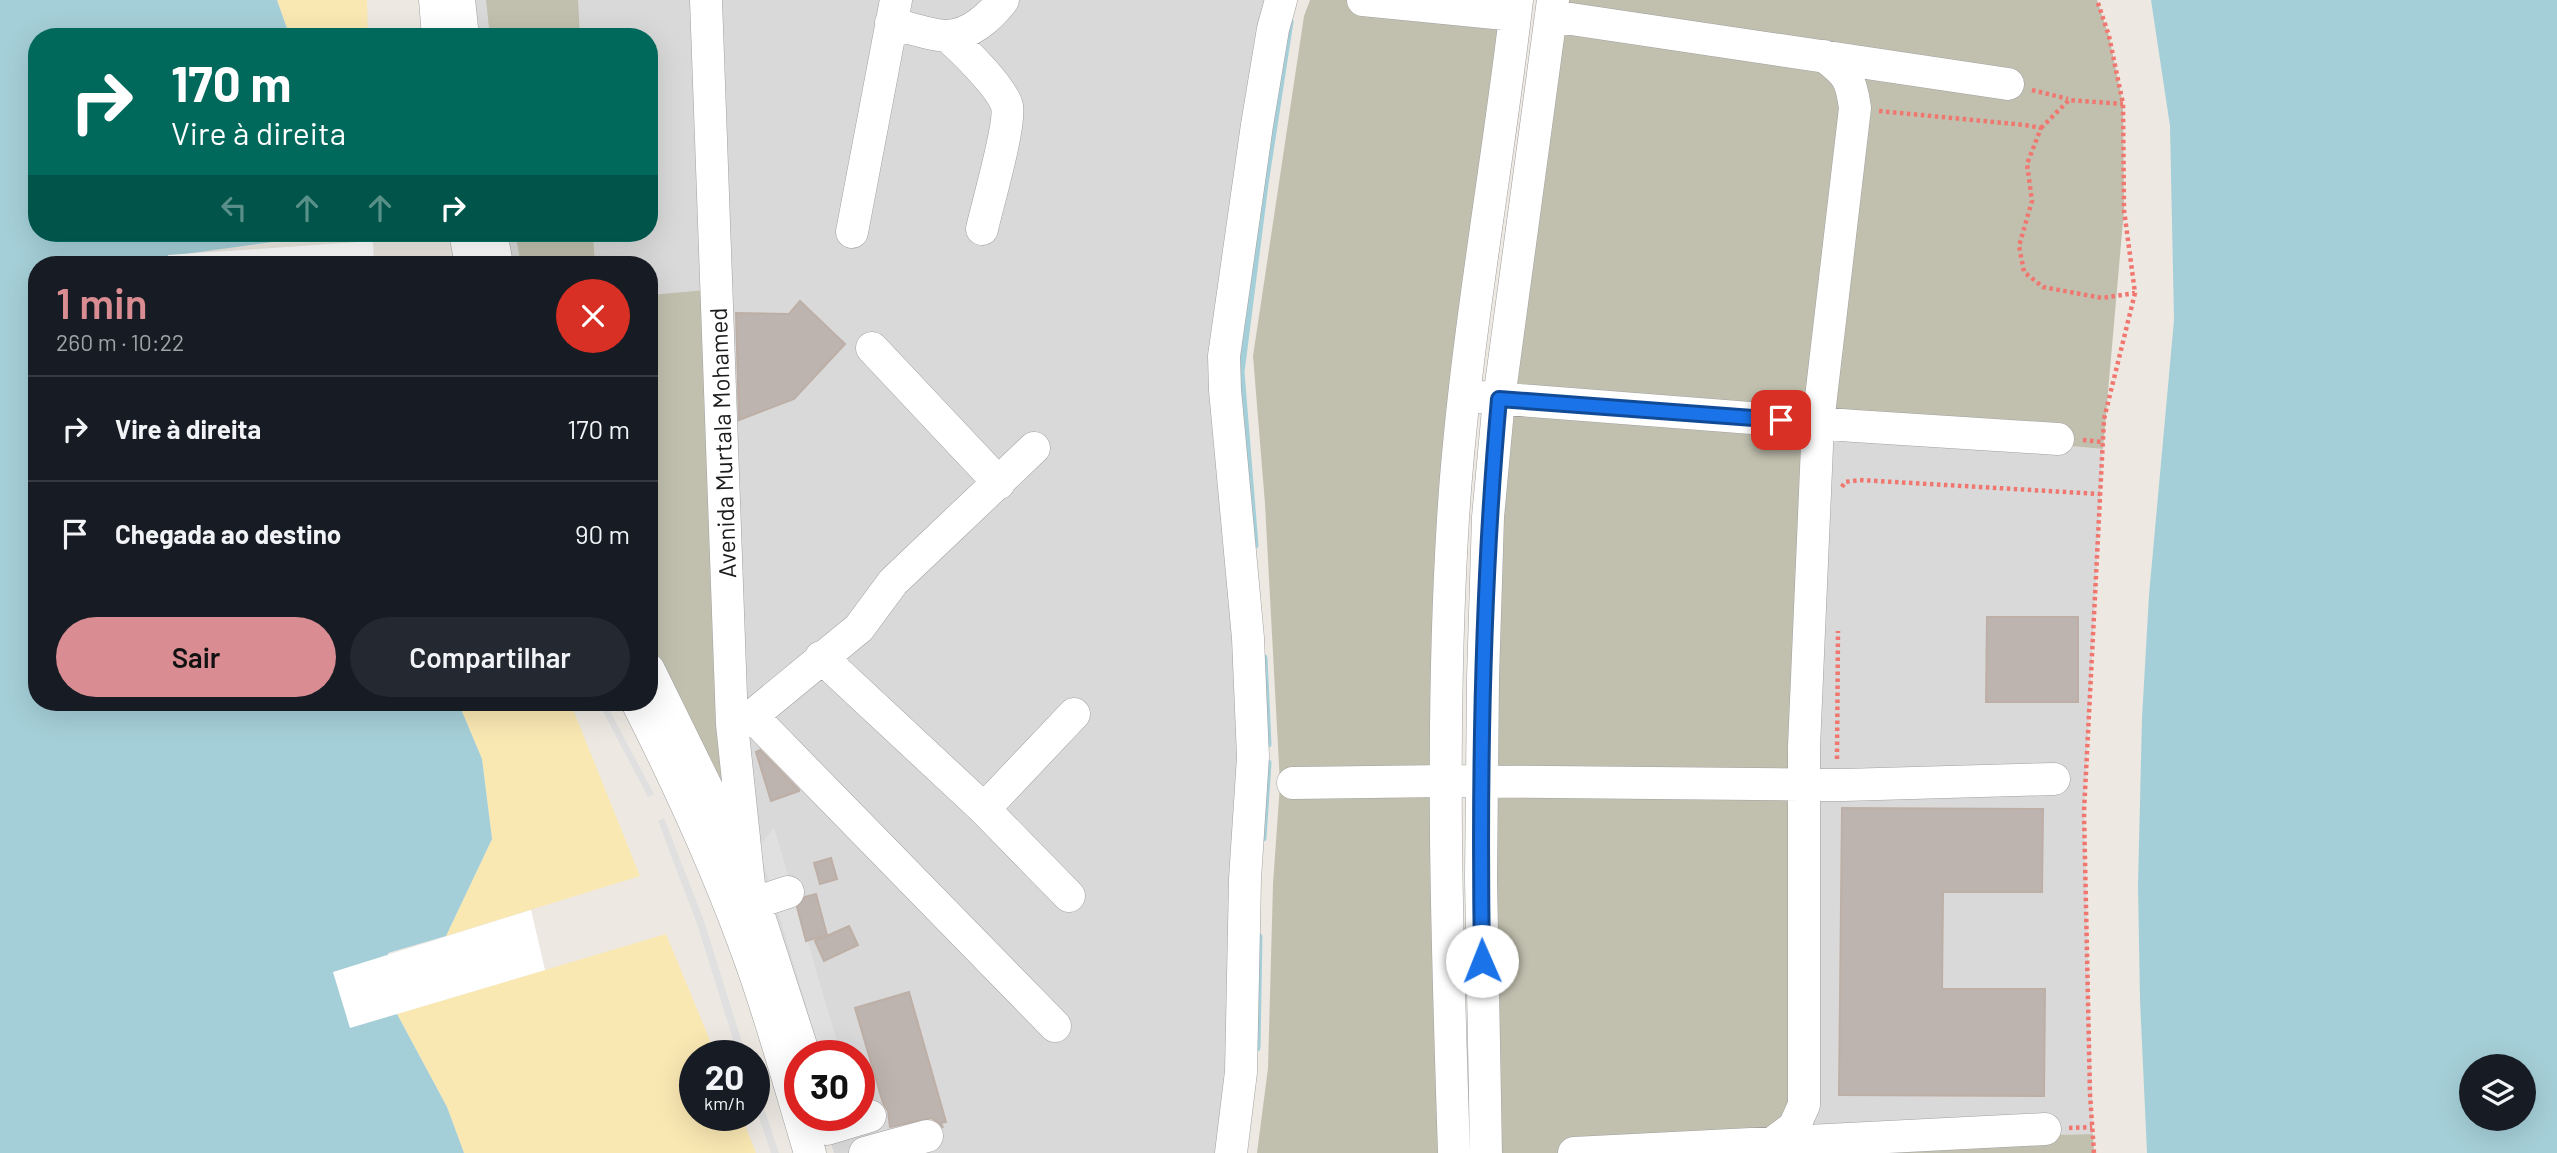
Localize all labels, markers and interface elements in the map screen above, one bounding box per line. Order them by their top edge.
text: 170 m [171,53,291,112]
icon: right [56,56,147,147]
text: Vire à direita [171,113,346,151]
icon: left [215,189,253,227]
icon: ahead [288,189,326,227]
icon: ahead [361,189,399,227]
icon: right [434,189,472,227]
text: 1 min [56,277,148,327]
button: close [556,279,630,353]
street label: Avenida Murtala Mohamed [703,307,741,579]
text: 260 m · 10:22 [56,328,184,356]
pin [1751,390,1811,450]
icon: arrive [1762,401,1800,439]
icon: right [56,410,94,448]
text: Vire à direita [115,413,261,444]
text: 170 m [567,413,630,444]
icon: arrive [56,515,94,553]
text: Chegada ao destino [115,518,341,549]
text: 90 m [575,518,630,549]
button: Sair [56,617,336,697]
button: Compartilhar [350,617,630,697]
position arrow [1445,924,1519,998]
speed limit sign: 30 [784,1040,875,1131]
map controls [2459,1054,2536,1131]
button: layers [2459,1054,2536,1131]
text: 20 [705,1055,744,1097]
text: km/h [704,1092,745,1114]

